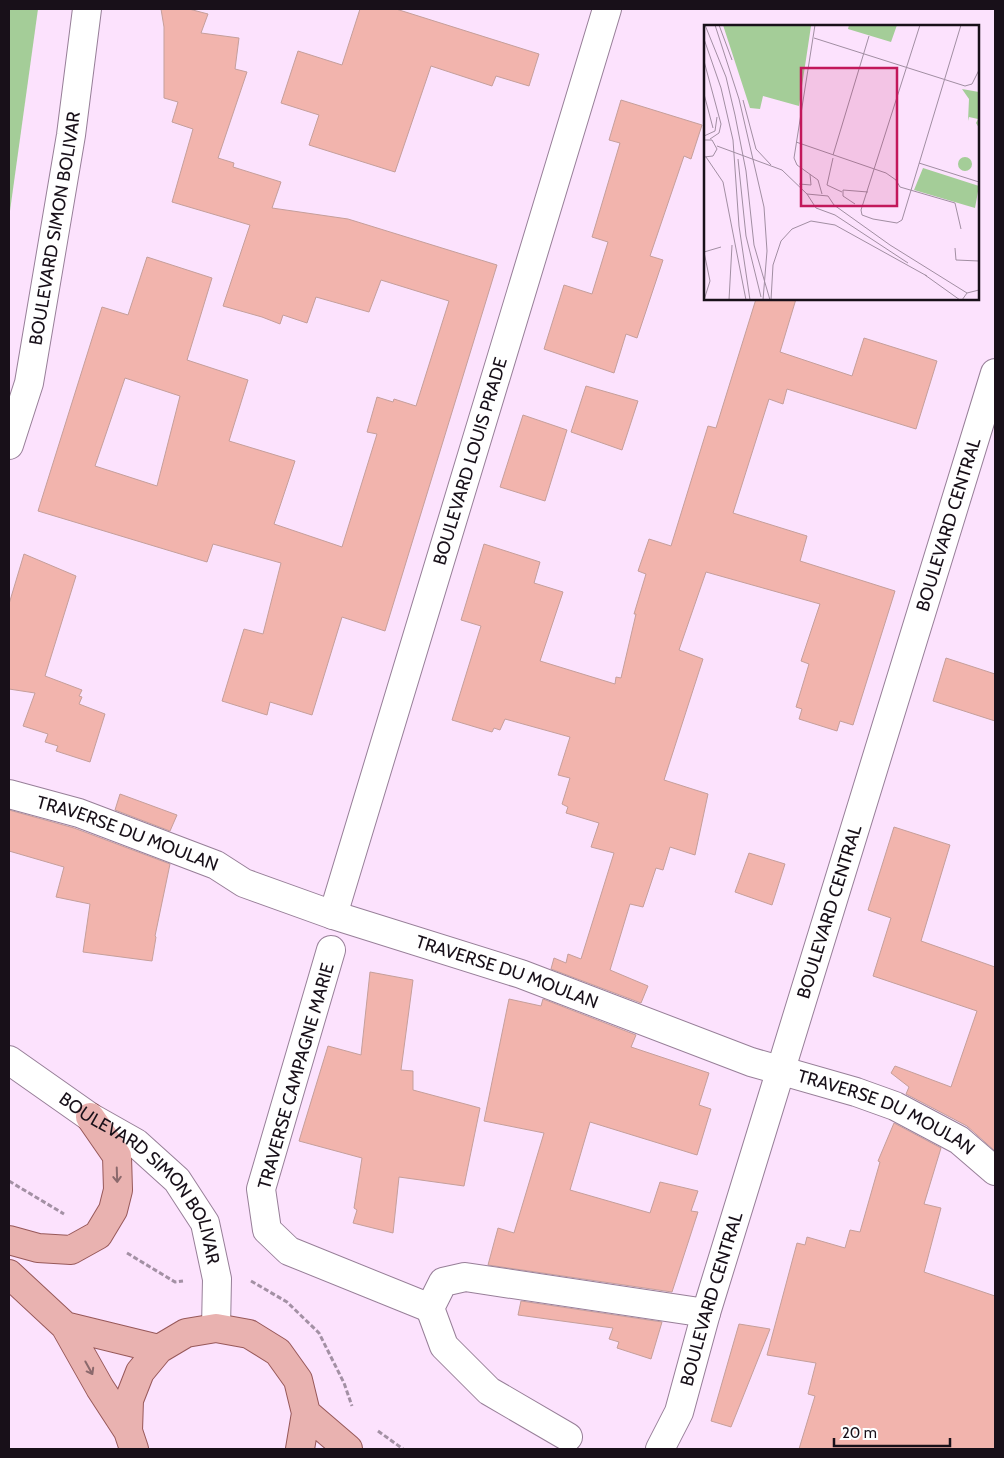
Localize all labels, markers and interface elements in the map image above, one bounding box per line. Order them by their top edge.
inset map [704,25,979,300]
street label: BOULEVARD SIMON BOLIVAR [25,110,85,347]
street label: BOULEVARD LOUIS PRADE [428,355,512,568]
street label: BOULEVARD CENTRAL [911,435,985,614]
street label: TRAVERSE DU MOULAN [34,791,221,876]
street label: BOULEVARD CENTRAL [792,822,866,1001]
street label: TRAVERSE DU MOULAN [413,931,601,1014]
street label: TRAVERSE CAMPAGNE MARIE [253,960,339,1192]
street label: TRAVERSE DU MOULAN [795,1065,979,1160]
street label: BOULEVARD SIMON BOLIVAR [55,1088,225,1266]
one-way arrow [113,1167,122,1183]
street label: BOULEVARD CENTRAL [676,1209,747,1389]
one-way arrow [84,1361,94,1375]
scale bar [834,1416,950,1448]
text: 20 m [842,1424,877,1442]

